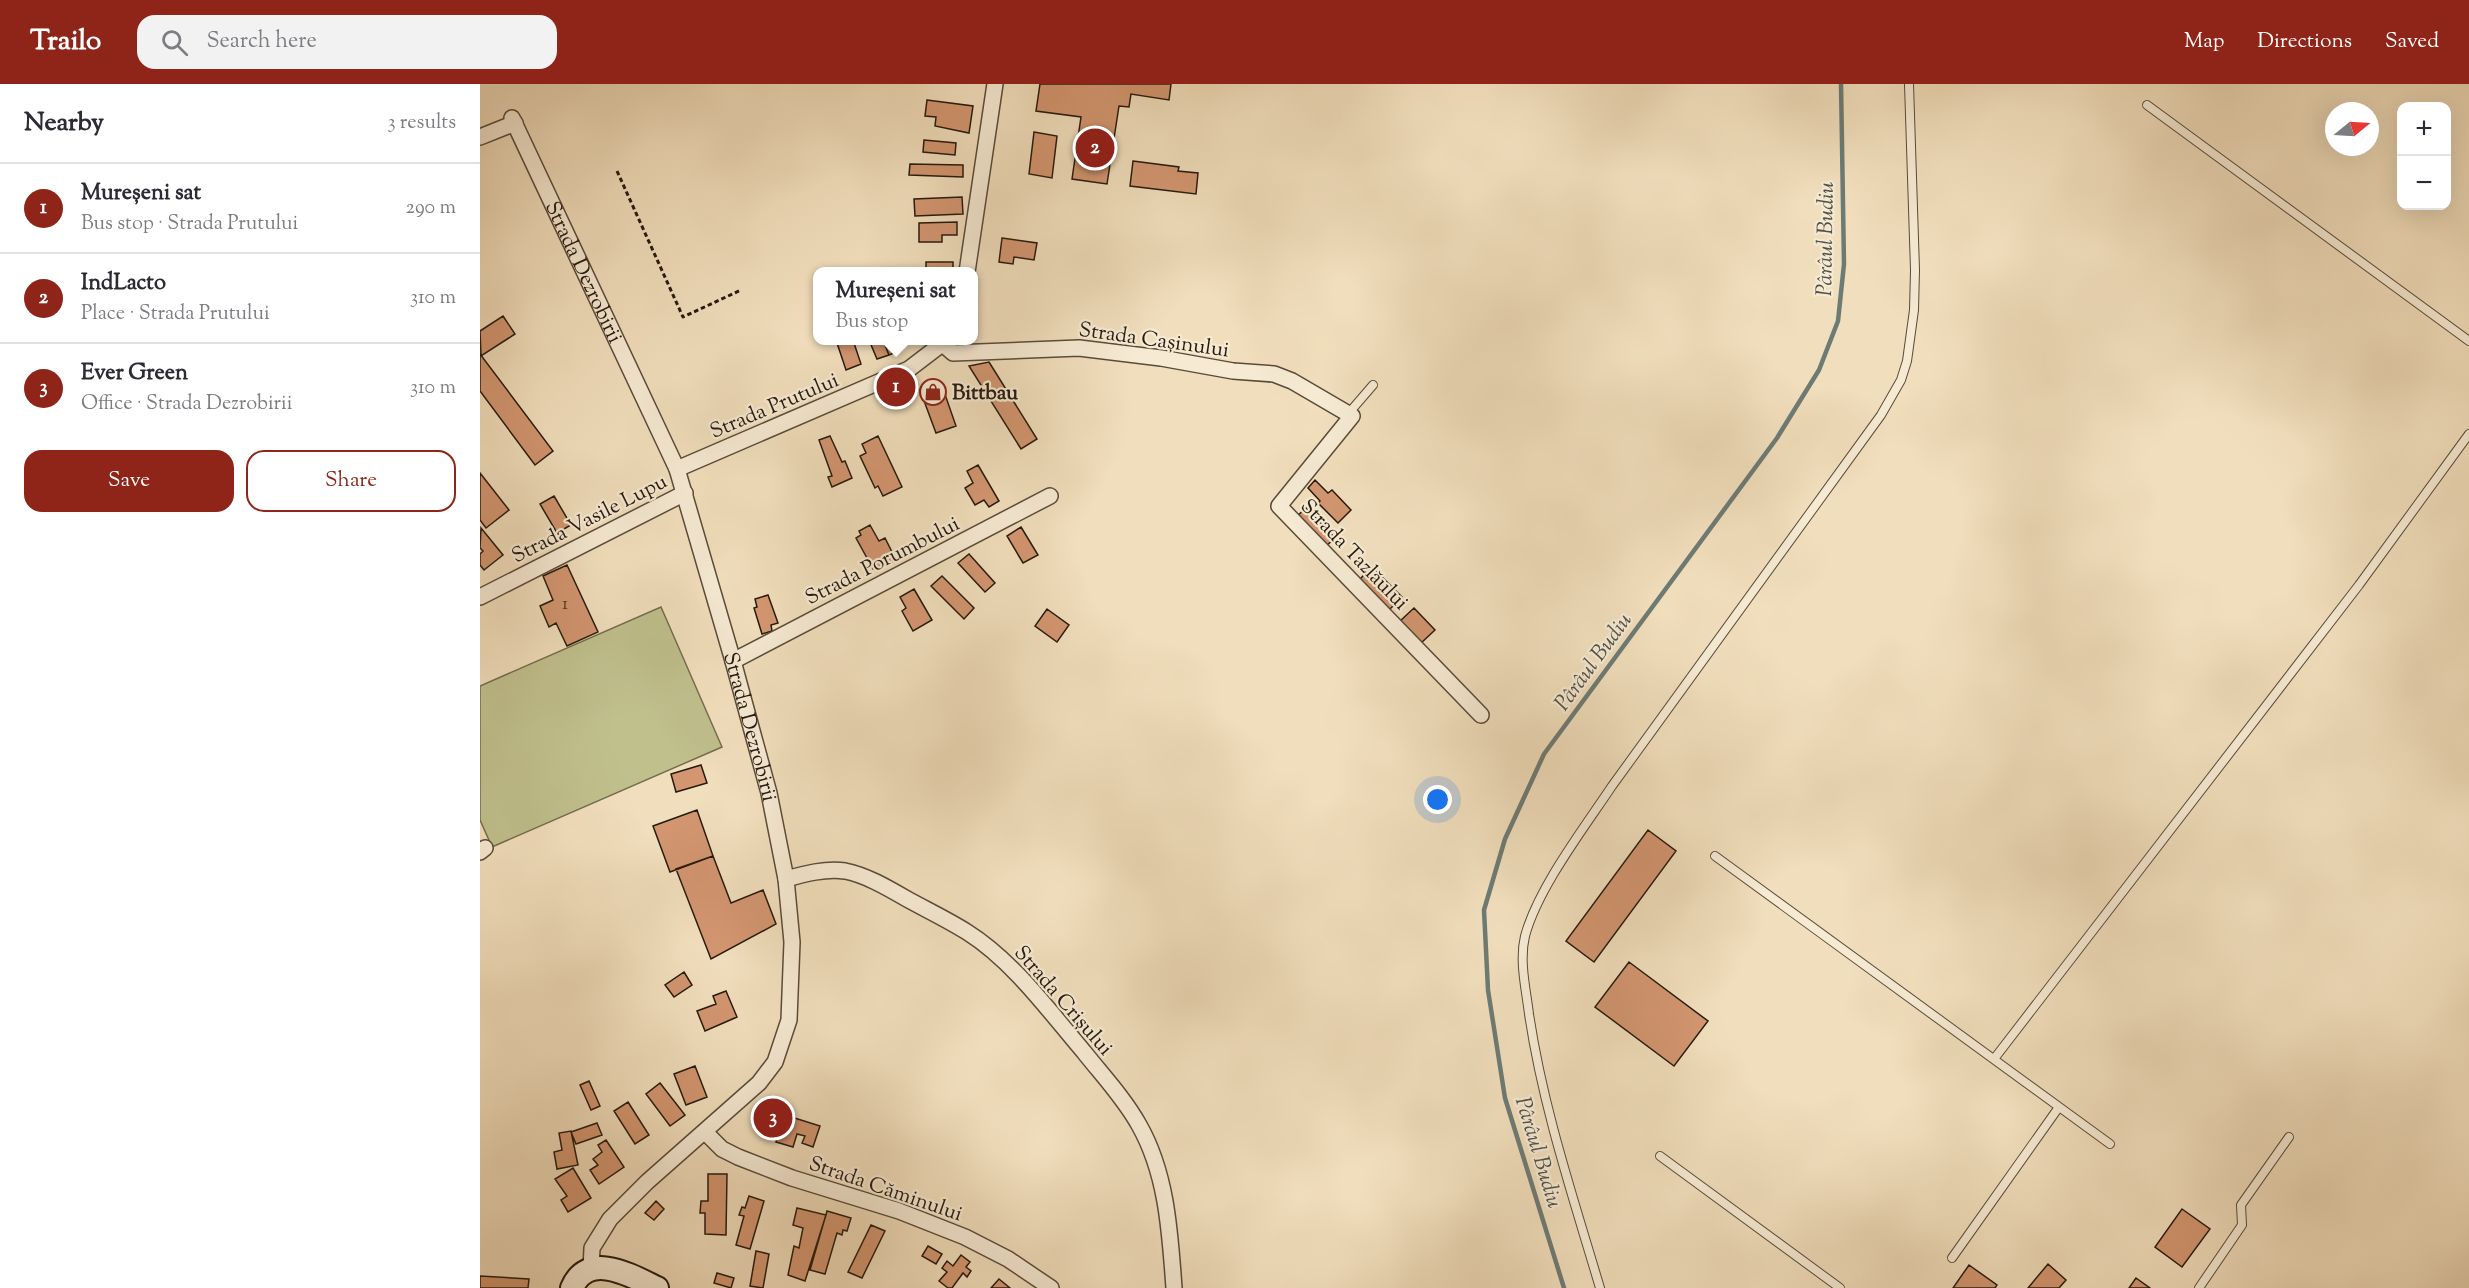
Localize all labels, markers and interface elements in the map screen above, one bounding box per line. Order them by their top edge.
search box [137,15,557,69]
text: Trailo [30,22,101,62]
icon: search [158,26,191,59]
text: Search here [206,26,317,58]
text: Map [2184,27,2224,57]
text: Directions [2257,27,2352,57]
text: Saved [2385,27,2439,57]
north arrow [2325,102,2379,156]
map controls [2397,102,2451,210]
button: + [2397,102,2451,156]
text: Nearby [24,105,104,142]
text: 3 results [387,109,456,138]
pin: 2 [1076,126,1114,170]
button: − [2397,156,2451,210]
text: Mureșeni sat [81,178,201,210]
water label: Pârâul Budiu [1810,181,1844,297]
text: 1 [40,194,47,223]
text: 290 m [406,194,456,223]
street label: Strada Dezrobirii [536,197,629,349]
text: Bus stop · Strada Prutului [81,210,298,239]
popup [813,267,978,345]
text: IndLacto [81,268,166,300]
text: Mureșeni sat [836,276,956,308]
text: 2 [39,284,48,313]
text: 310 m [410,284,456,313]
text: Place · Strada Prutului [81,300,270,329]
text: Bus stop [836,308,908,337]
street label: Strada Cașinului [1077,316,1231,366]
text: Ever Green [81,358,188,390]
pin: 1 [876,364,916,410]
street label: Strada Prutului [706,366,844,448]
text: 3 [39,374,48,403]
text: 310 m [410,374,456,403]
shop icon: Bittbau [918,377,948,407]
place label: Bittbau [952,379,1019,409]
text: Office · Strada Dezrobirii [81,390,292,419]
button: Save [24,450,234,512]
button: Share [246,450,456,512]
street label: Strada Vasile Lupu [507,468,673,572]
street label: Strada Tazlăului [1293,493,1415,618]
street label: Strada Porumbului [800,510,965,614]
house number: 1 [562,592,568,618]
water label: Pârâul Budiu [1548,607,1641,719]
street label: Strada Dezrobirii [714,649,783,804]
your location [1423,785,1452,814]
street label: Strada Crișului [1006,940,1119,1063]
water label: Pârâul Budiu [1505,1093,1569,1213]
pin: 3 [754,1096,792,1140]
street label: Strada Căminului [805,1150,966,1230]

